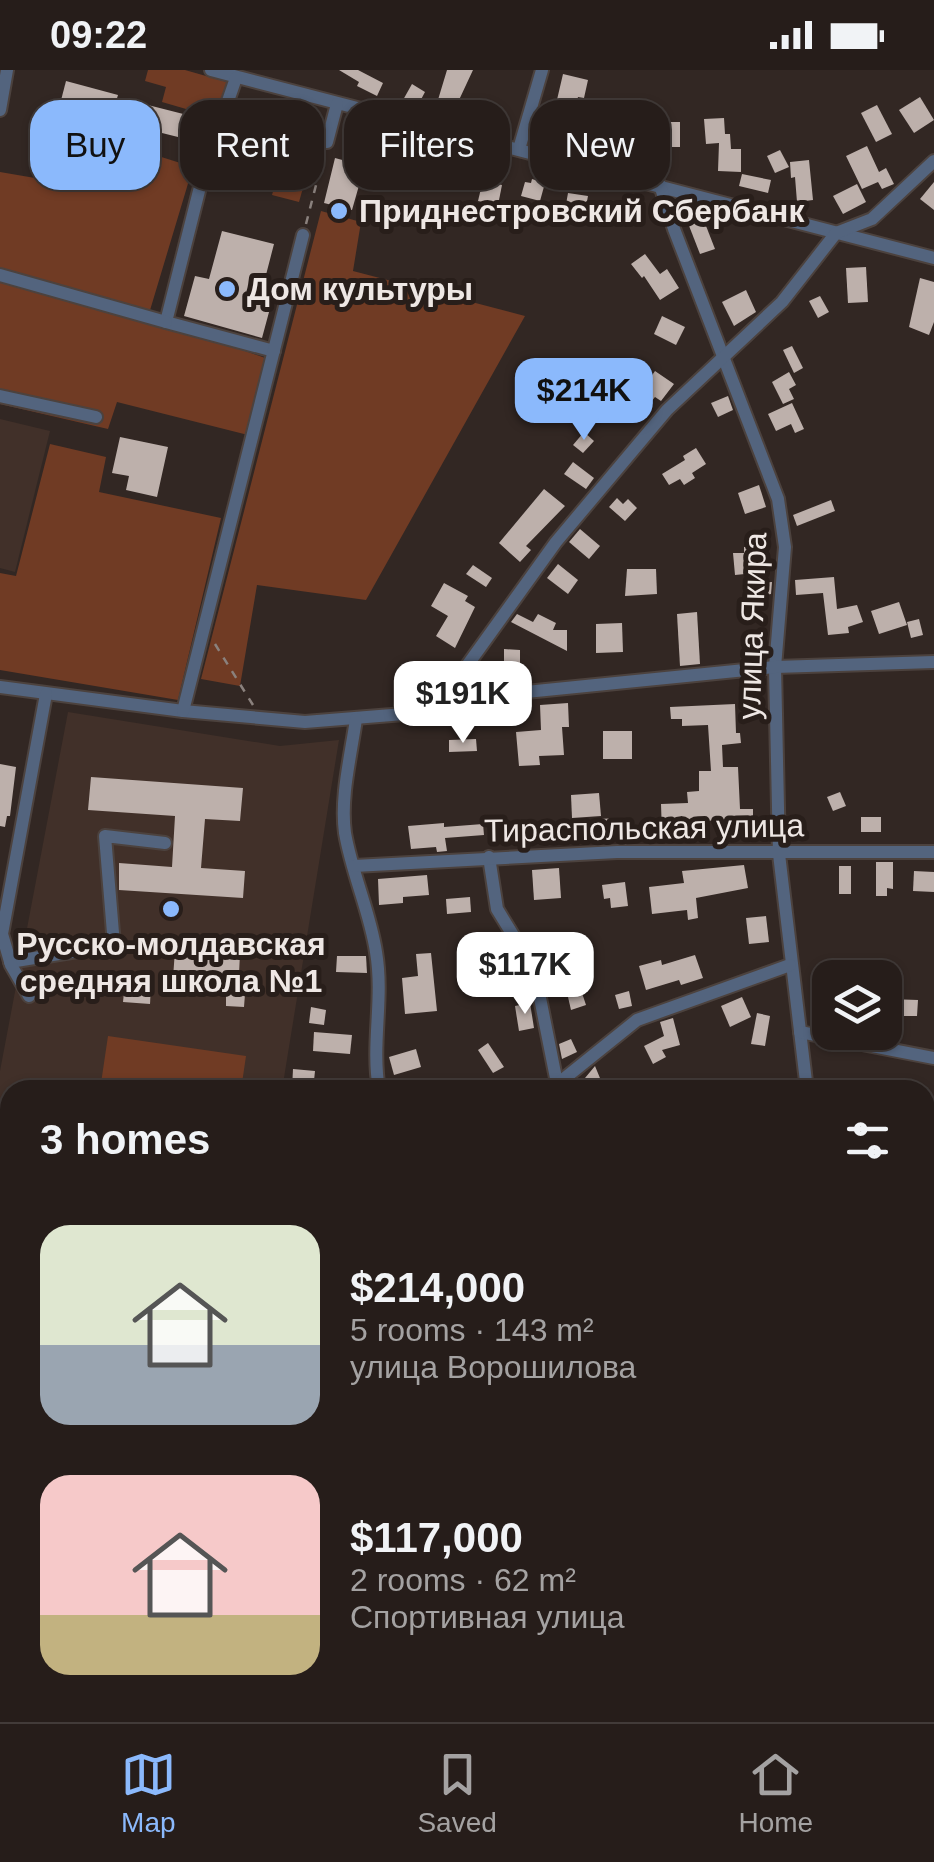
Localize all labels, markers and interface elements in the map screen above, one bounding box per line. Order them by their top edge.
text: 09:22 [50,14,147,56]
chip: Buy [30,100,160,190]
chip: Rent [180,100,324,190]
chip: Filters [344,100,510,190]
chip: New [530,100,670,190]
place label: Приднестровский Сбербанк [359,193,805,229]
marker: Приднестровский Сбербанк [328,200,350,222]
place label: Дом культуры [247,271,473,307]
marker: Дом культуры [216,278,238,300]
pin: $214K [514,358,654,443]
text: $214K [537,372,631,408]
street label: улица Якира [731,532,773,720]
pin: $191K [393,661,533,746]
text: $191K [416,675,510,711]
street label: Тираспольская улица [484,807,805,849]
marker: Русско-молдавская средняя школа №1 [160,898,182,920]
place label: Русско-молдавская средняя школа №1 [16,926,326,999]
pin: $117K [455,932,595,1017]
text: $117K [479,946,571,982]
map controls [812,960,902,1050]
button: layers [812,960,902,1050]
icon: filters [840,1113,895,1168]
text: 3 homes [40,1116,210,1163]
text: $214,000 [350,1264,525,1311]
icon: home [120,1265,240,1385]
text: 5 rooms · 143 m² [350,1312,594,1348]
text: улица Ворошилова [350,1349,636,1385]
text: $117,000 [350,1514,523,1561]
icon: home [120,1515,240,1635]
text: 2 rooms · 62 m² [350,1562,576,1598]
text: Спортивная улица [350,1599,625,1635]
tab: Map [121,1747,176,1839]
tab: Saved [417,1747,497,1839]
tab: Home [738,1747,813,1839]

